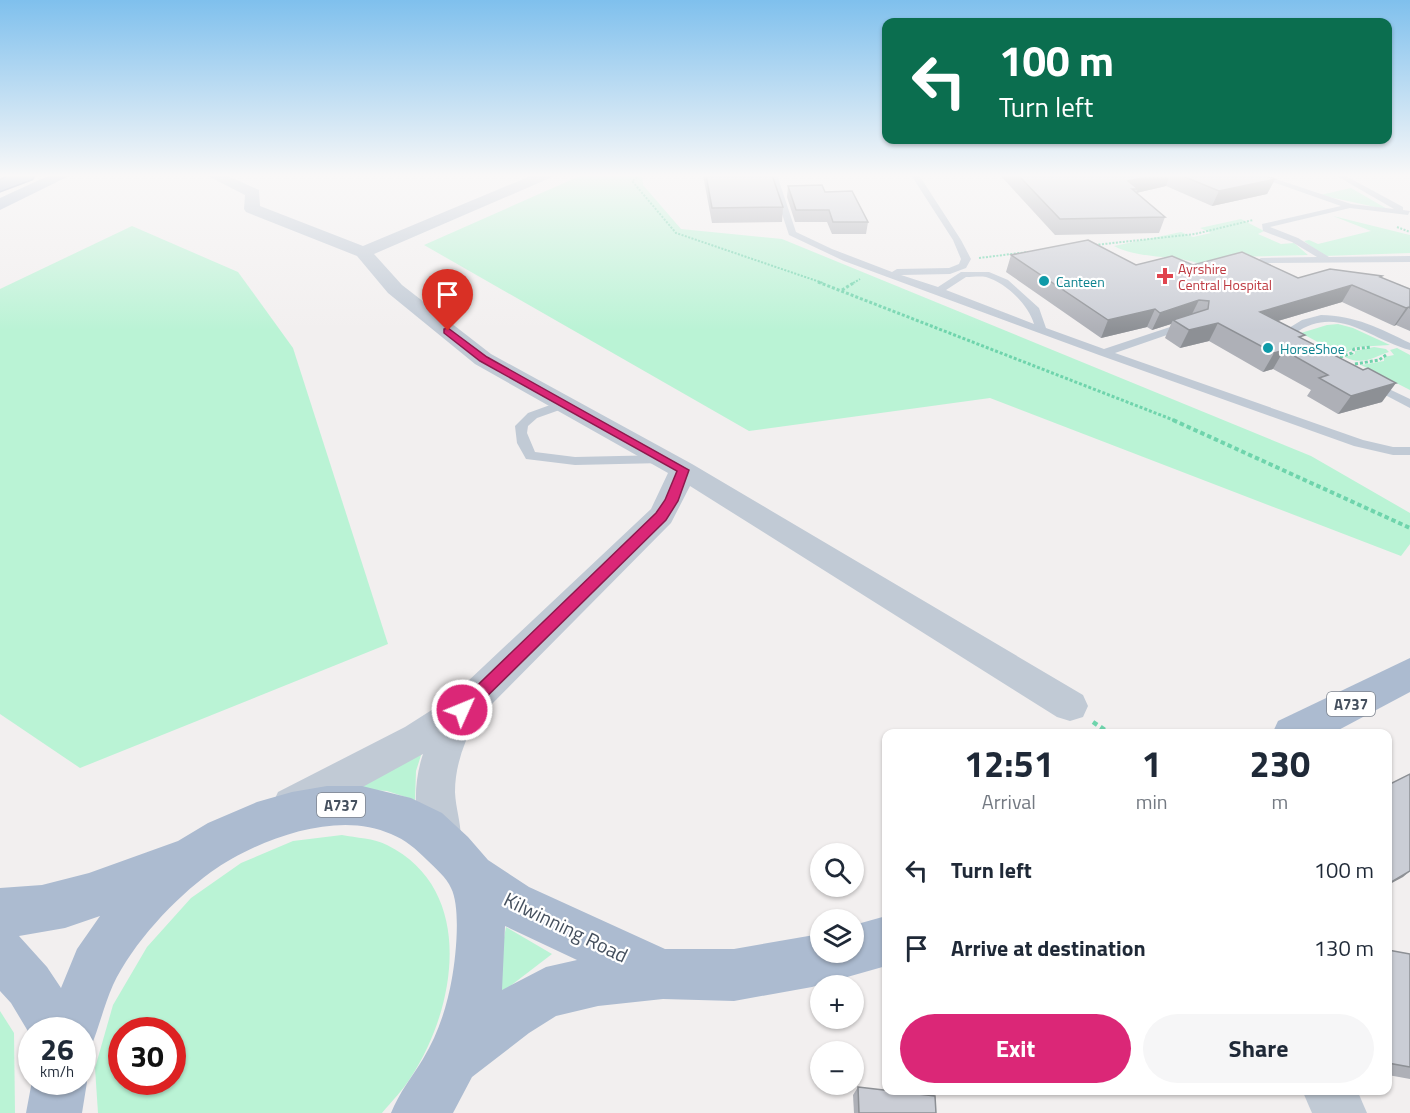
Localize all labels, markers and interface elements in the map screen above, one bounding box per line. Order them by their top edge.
text: 100 m [999,28,1114,92]
icon: left [900,42,978,120]
text: Turn left [999,86,1093,127]
place label: Ayrshire Central Hospital [1178,258,1272,295]
marker: Ayrshire Central Hospital [1156,267,1174,285]
pin [422,269,473,331]
place label: Canteen [1056,271,1105,292]
marker: Canteen [1037,274,1051,288]
icon: arrive [431,278,464,311]
place label: HorseShoe [1280,338,1345,359]
marker: HorseShoe [1261,341,1275,355]
position arrow [430,678,494,742]
road number: A737 [1327,692,1375,716]
text: 12:51 [964,736,1054,791]
text: 1 [1142,736,1162,791]
text: 230 [1250,736,1310,791]
text: Arrival [982,786,1036,817]
text: min [1136,786,1168,817]
text: m [1271,786,1288,817]
road number: A737 [317,793,365,817]
map controls [810,843,864,1095]
button: search [810,843,864,897]
text: Turn left [951,853,1032,887]
text: 100 m [1314,853,1374,887]
icon: left [900,854,933,887]
street label: Kilwinning Road [499,884,633,970]
button: layers [810,909,864,963]
text: Arrive at destination [951,931,1146,965]
text: 130 m [1314,931,1374,965]
icon: arrive [900,932,933,965]
button: + [810,975,864,1029]
button: Exit [900,1014,1131,1083]
button: Share [1143,1014,1374,1083]
speed limit sign: 30 [108,1017,186,1095]
text: 26 [40,1026,74,1072]
button: − [810,1041,864,1095]
text: km/h [40,1060,74,1083]

